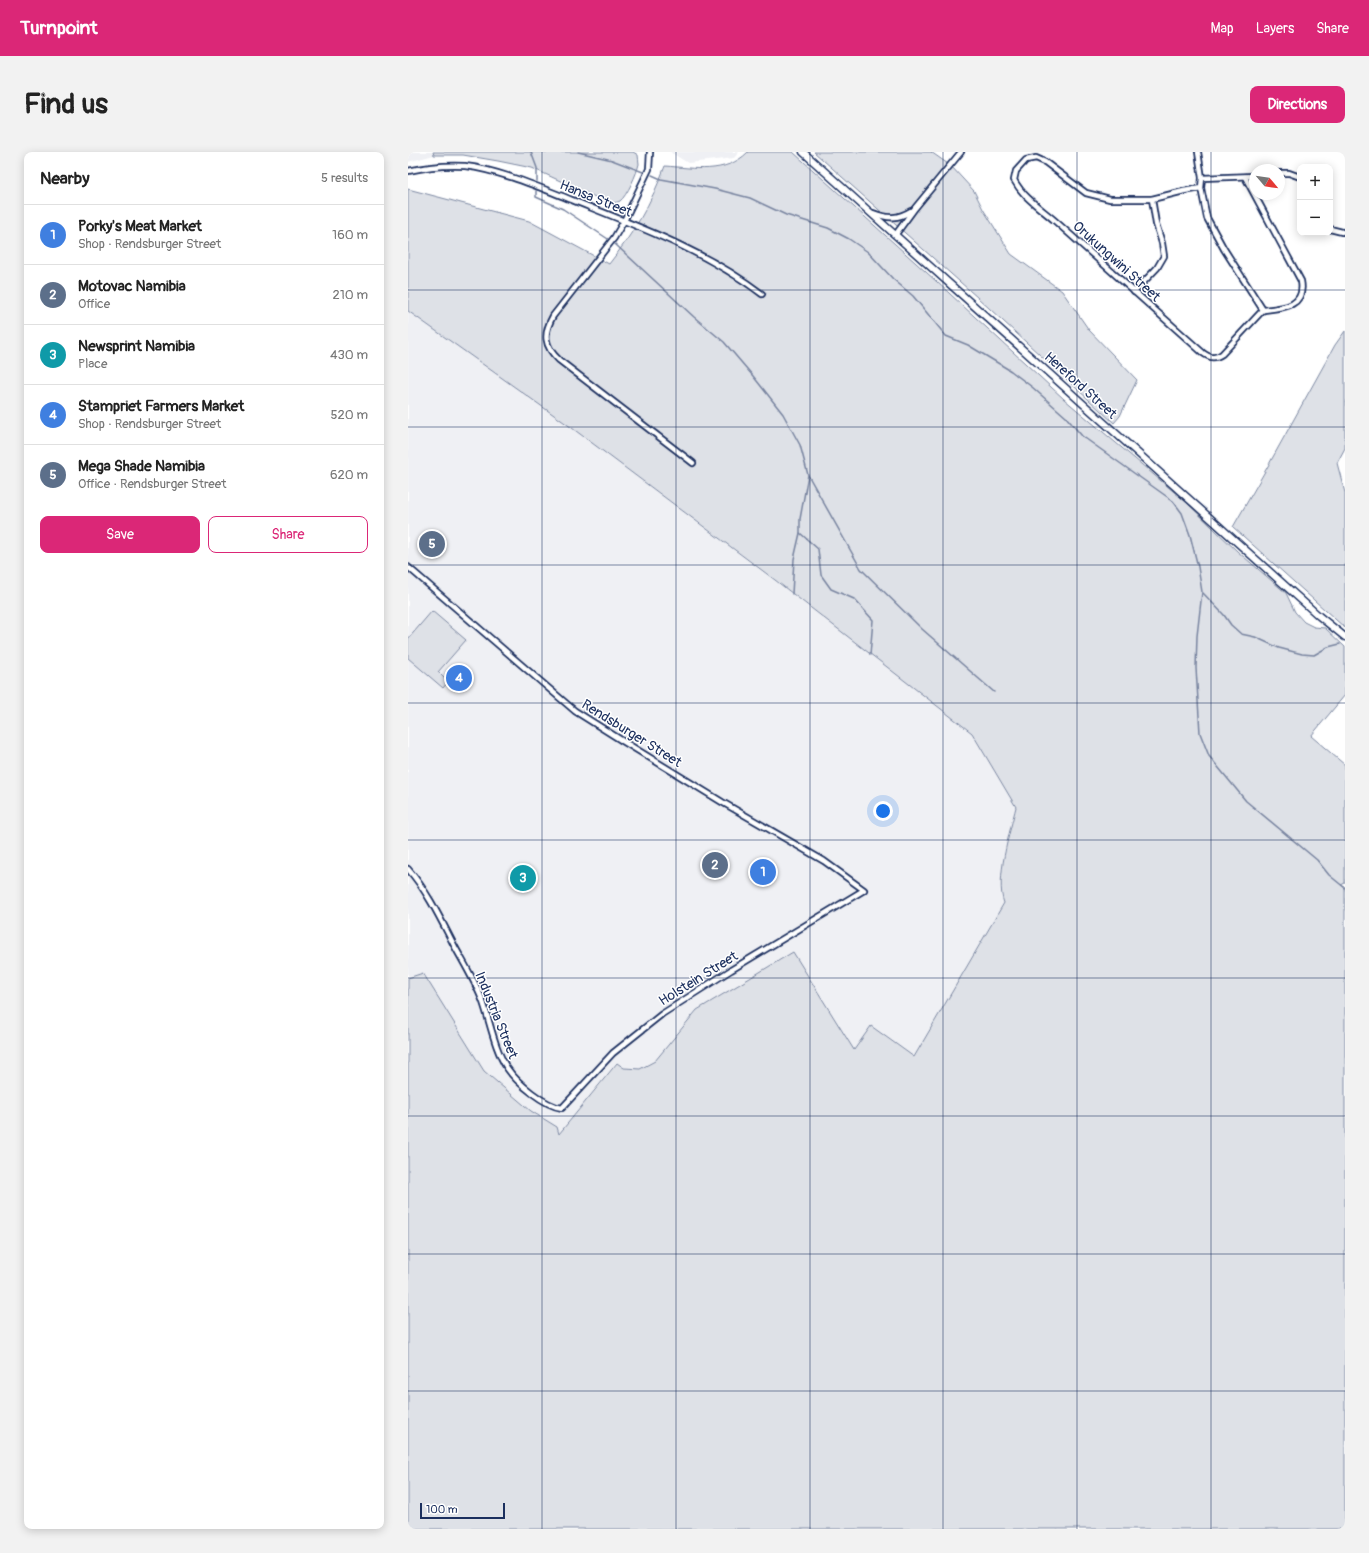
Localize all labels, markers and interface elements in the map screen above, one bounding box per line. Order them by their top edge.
text: Turnpoint [20,16,98,40]
text: Map [1211,20,1234,37]
text: Layers [1256,20,1294,37]
text: Share [1316,20,1349,37]
button: Directions [1250,86,1345,123]
text: Find us [24,87,108,122]
north arrow [1249,164,1285,200]
map controls [1297,164,1333,236]
button: + [1297,164,1333,200]
text: Nearby [40,168,89,189]
text: 5 results [321,170,368,186]
street label: Hansa Street [557,176,635,221]
button: − [1297,200,1333,236]
text: Porky's Meat Market [78,217,202,236]
street label: Orukungwini Street [1069,218,1164,305]
text: 1 [50,227,56,243]
text: 160 m [332,227,368,243]
text: Shop · Rendsburger Street [78,236,221,252]
text: Motovac Namibia [78,277,186,296]
text: 2 [49,287,57,303]
text: 210 m [332,287,368,303]
text: Office [78,296,110,312]
text: Newsprint Namibia [78,337,195,356]
text: 3 [49,347,57,363]
text: 430 m [330,347,368,363]
street label: Hereford Street [1041,348,1121,423]
text: Place [78,356,107,372]
text: Stampriet Farmers Market [78,397,244,416]
text: 4 [49,407,57,423]
text: 520 m [330,407,368,423]
text: Shop · Rendsburger Street [78,416,221,432]
text: Mega Shade Namibia [78,457,205,476]
text: 5 [49,467,57,483]
text: 620 m [330,467,368,483]
text: Office · Rendsburger Street [78,476,226,492]
button: Save [40,516,200,553]
button: Share [208,516,368,553]
pin: 5 [419,529,445,559]
pin: 4 [446,663,472,693]
street label: Rendsburger Street [579,696,685,771]
your location [873,801,893,821]
pin: 2 [702,850,728,880]
pin: 1 [750,857,776,887]
pin: 3 [510,863,536,893]
street label: Holstein Street [656,947,741,1009]
street label: Industria Street [471,969,522,1062]
scale bar [420,1501,505,1520]
text: 100 m [426,1503,457,1516]

